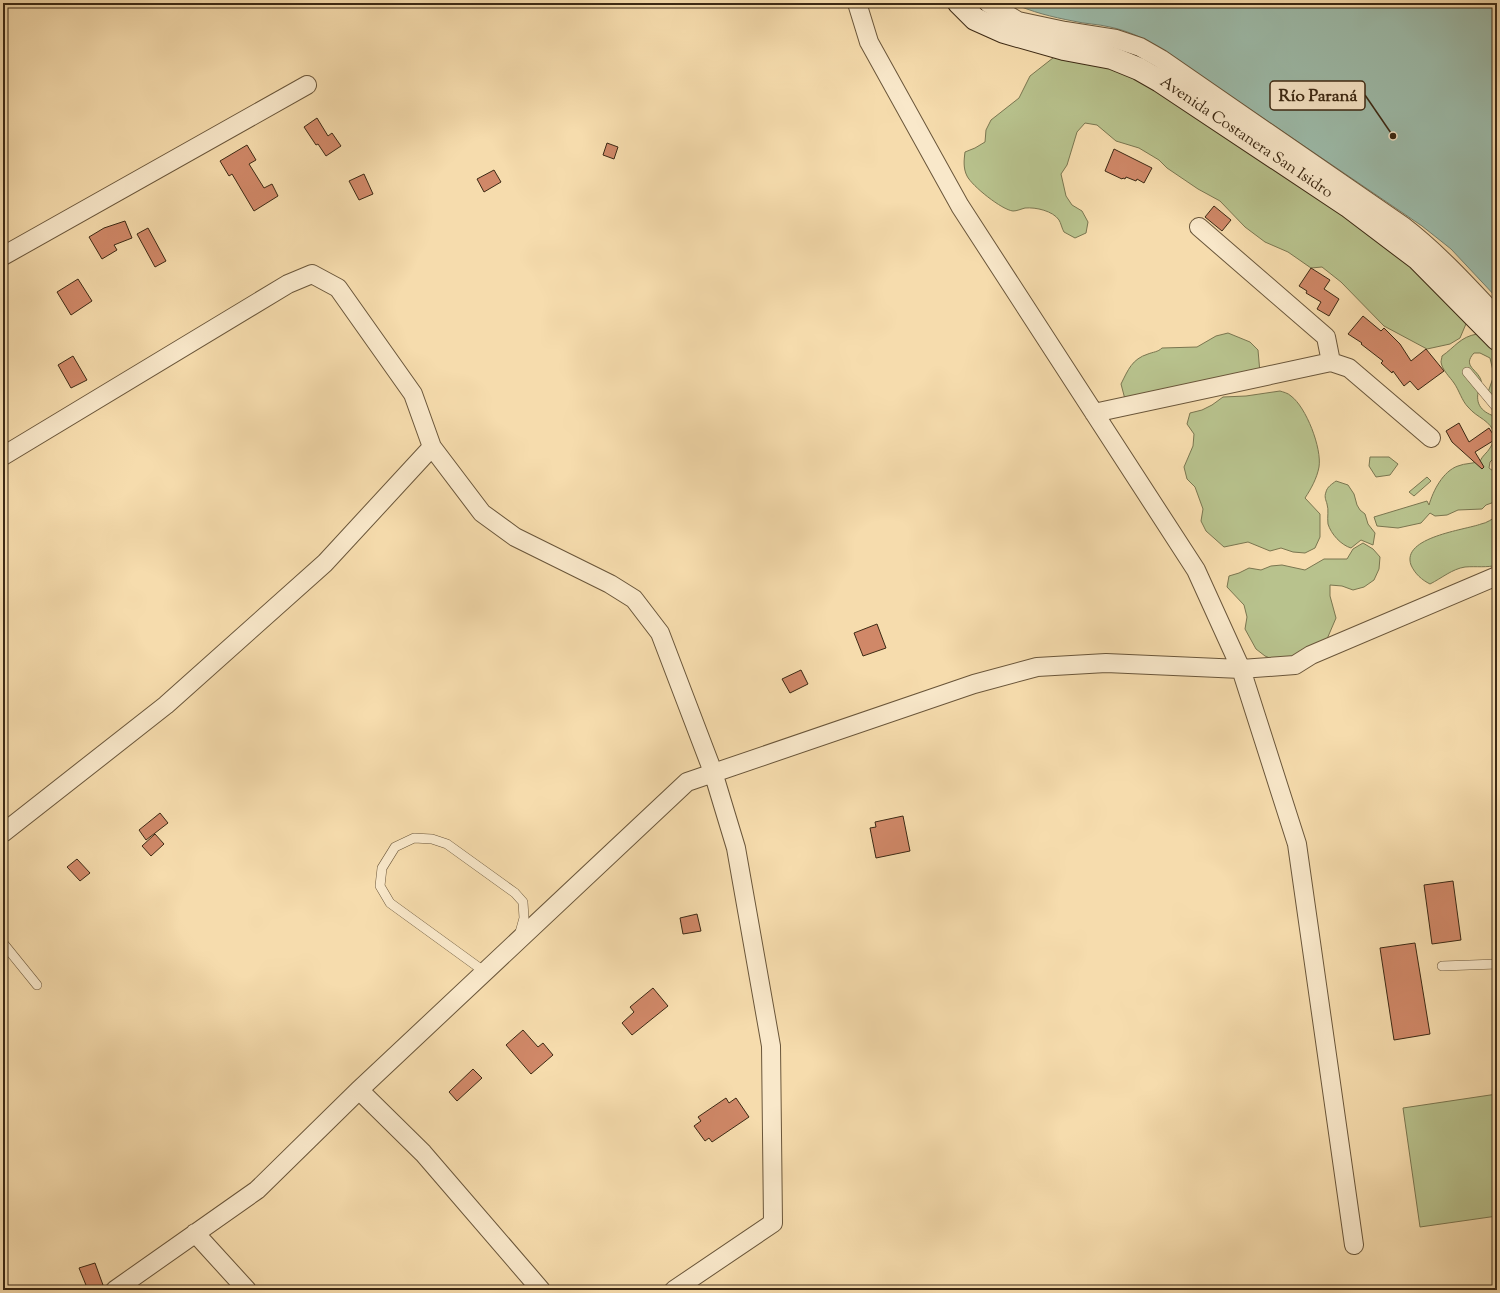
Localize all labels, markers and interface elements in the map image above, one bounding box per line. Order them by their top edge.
street label: Avenida Costanera San Isidro [1155,71,1337,205]
callout: Río Paraná [1270,81,1365,110]
text: Río Paraná [1279,85,1358,109]

